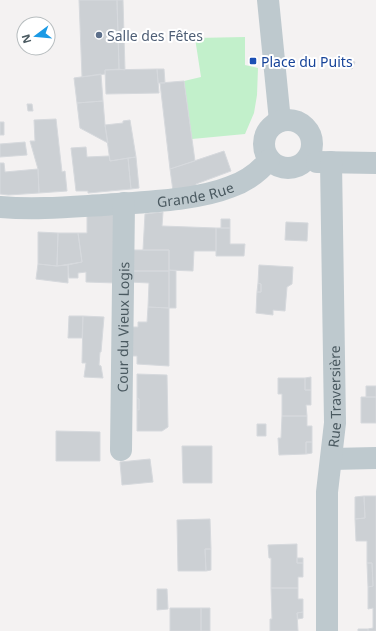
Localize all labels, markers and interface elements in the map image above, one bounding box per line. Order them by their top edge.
north arrow [16,16,56,56]
place label: Salle des Fêtes [107,26,203,45]
marker: Salle des Fêtes [94,30,104,40]
text: N [17,33,34,45]
place label: Place du Puits [261,52,353,71]
marker: Place du Puits [248,56,258,66]
street label: Grande Rue [156,177,236,211]
street label: Cour du Vieux Logis [112,261,133,393]
street label: Rue Traversière [323,345,345,448]

